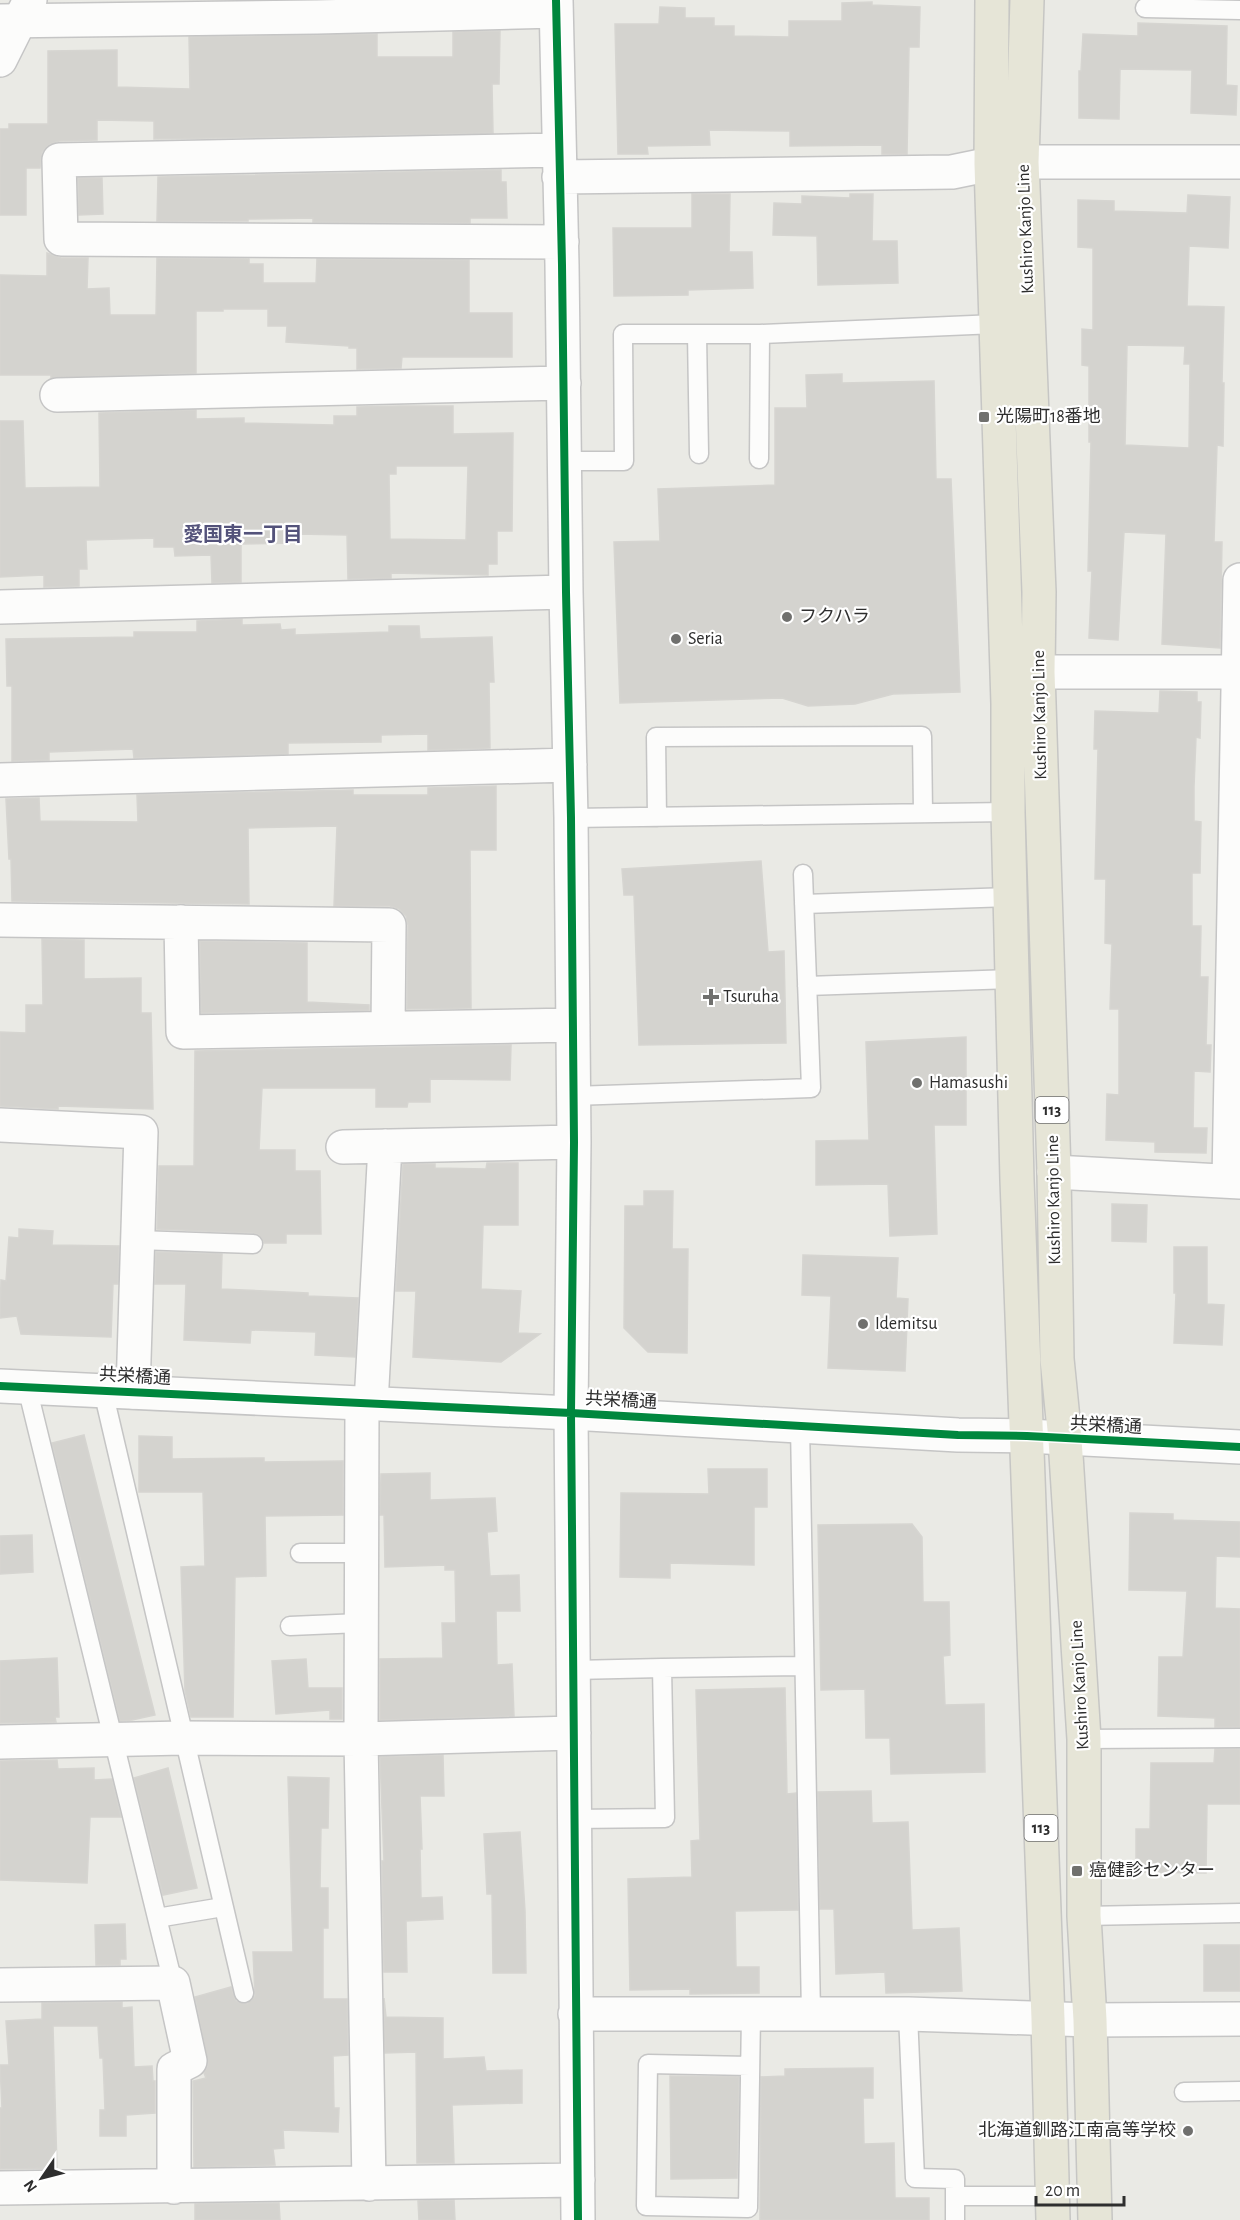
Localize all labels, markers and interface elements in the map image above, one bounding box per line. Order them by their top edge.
street label: Kushiro Kanjo Line [1015,164,1037,294]
place label: 光陽町18番地 [996,407,1101,426]
marker: 光陽町18番地 [977,410,991,424]
district label: 愛国東一丁目 [183,523,303,545]
place label: フクハラ [799,607,870,626]
marker: フクハラ [780,610,794,624]
place label: Seria [688,630,723,648]
marker: Seria [669,632,683,646]
street label: Kushiro Kanjo Line [1030,650,1050,780]
place label: Tsuruha [723,988,779,1006]
marker: Tsuruha [704,990,718,1004]
place label: Hamasushi [929,1074,1008,1092]
marker: Hamasushi [910,1076,924,1090]
road number: 113 [1036,1097,1068,1123]
street label: Kushiro Kanjo Line [1044,1135,1064,1265]
place label: Idemitsu [875,1315,937,1333]
marker: Idemitsu [856,1317,870,1331]
street label: 共栄橋通 [99,1365,171,1388]
street label: 共栄橋通 [585,1389,657,1412]
street label: 共栄橋通 [1070,1414,1142,1437]
street label: Kushiro Kanjo Line [1068,1620,1092,1750]
road number: 113 [1024,1815,1058,1841]
place label: 癌健診センター [1089,1860,1215,1880]
marker: 癌健診センター [1070,1864,1084,1878]
place label: 北海道釧路江南高等学校 [978,2120,1176,2140]
marker: 北海道釧路江南高等学校 [1181,2124,1195,2138]
north arrow [12,2148,72,2208]
scale bar [1036,2169,1124,2207]
text: N [21,2177,40,2195]
text: 20 m [1045,2182,1080,2200]

